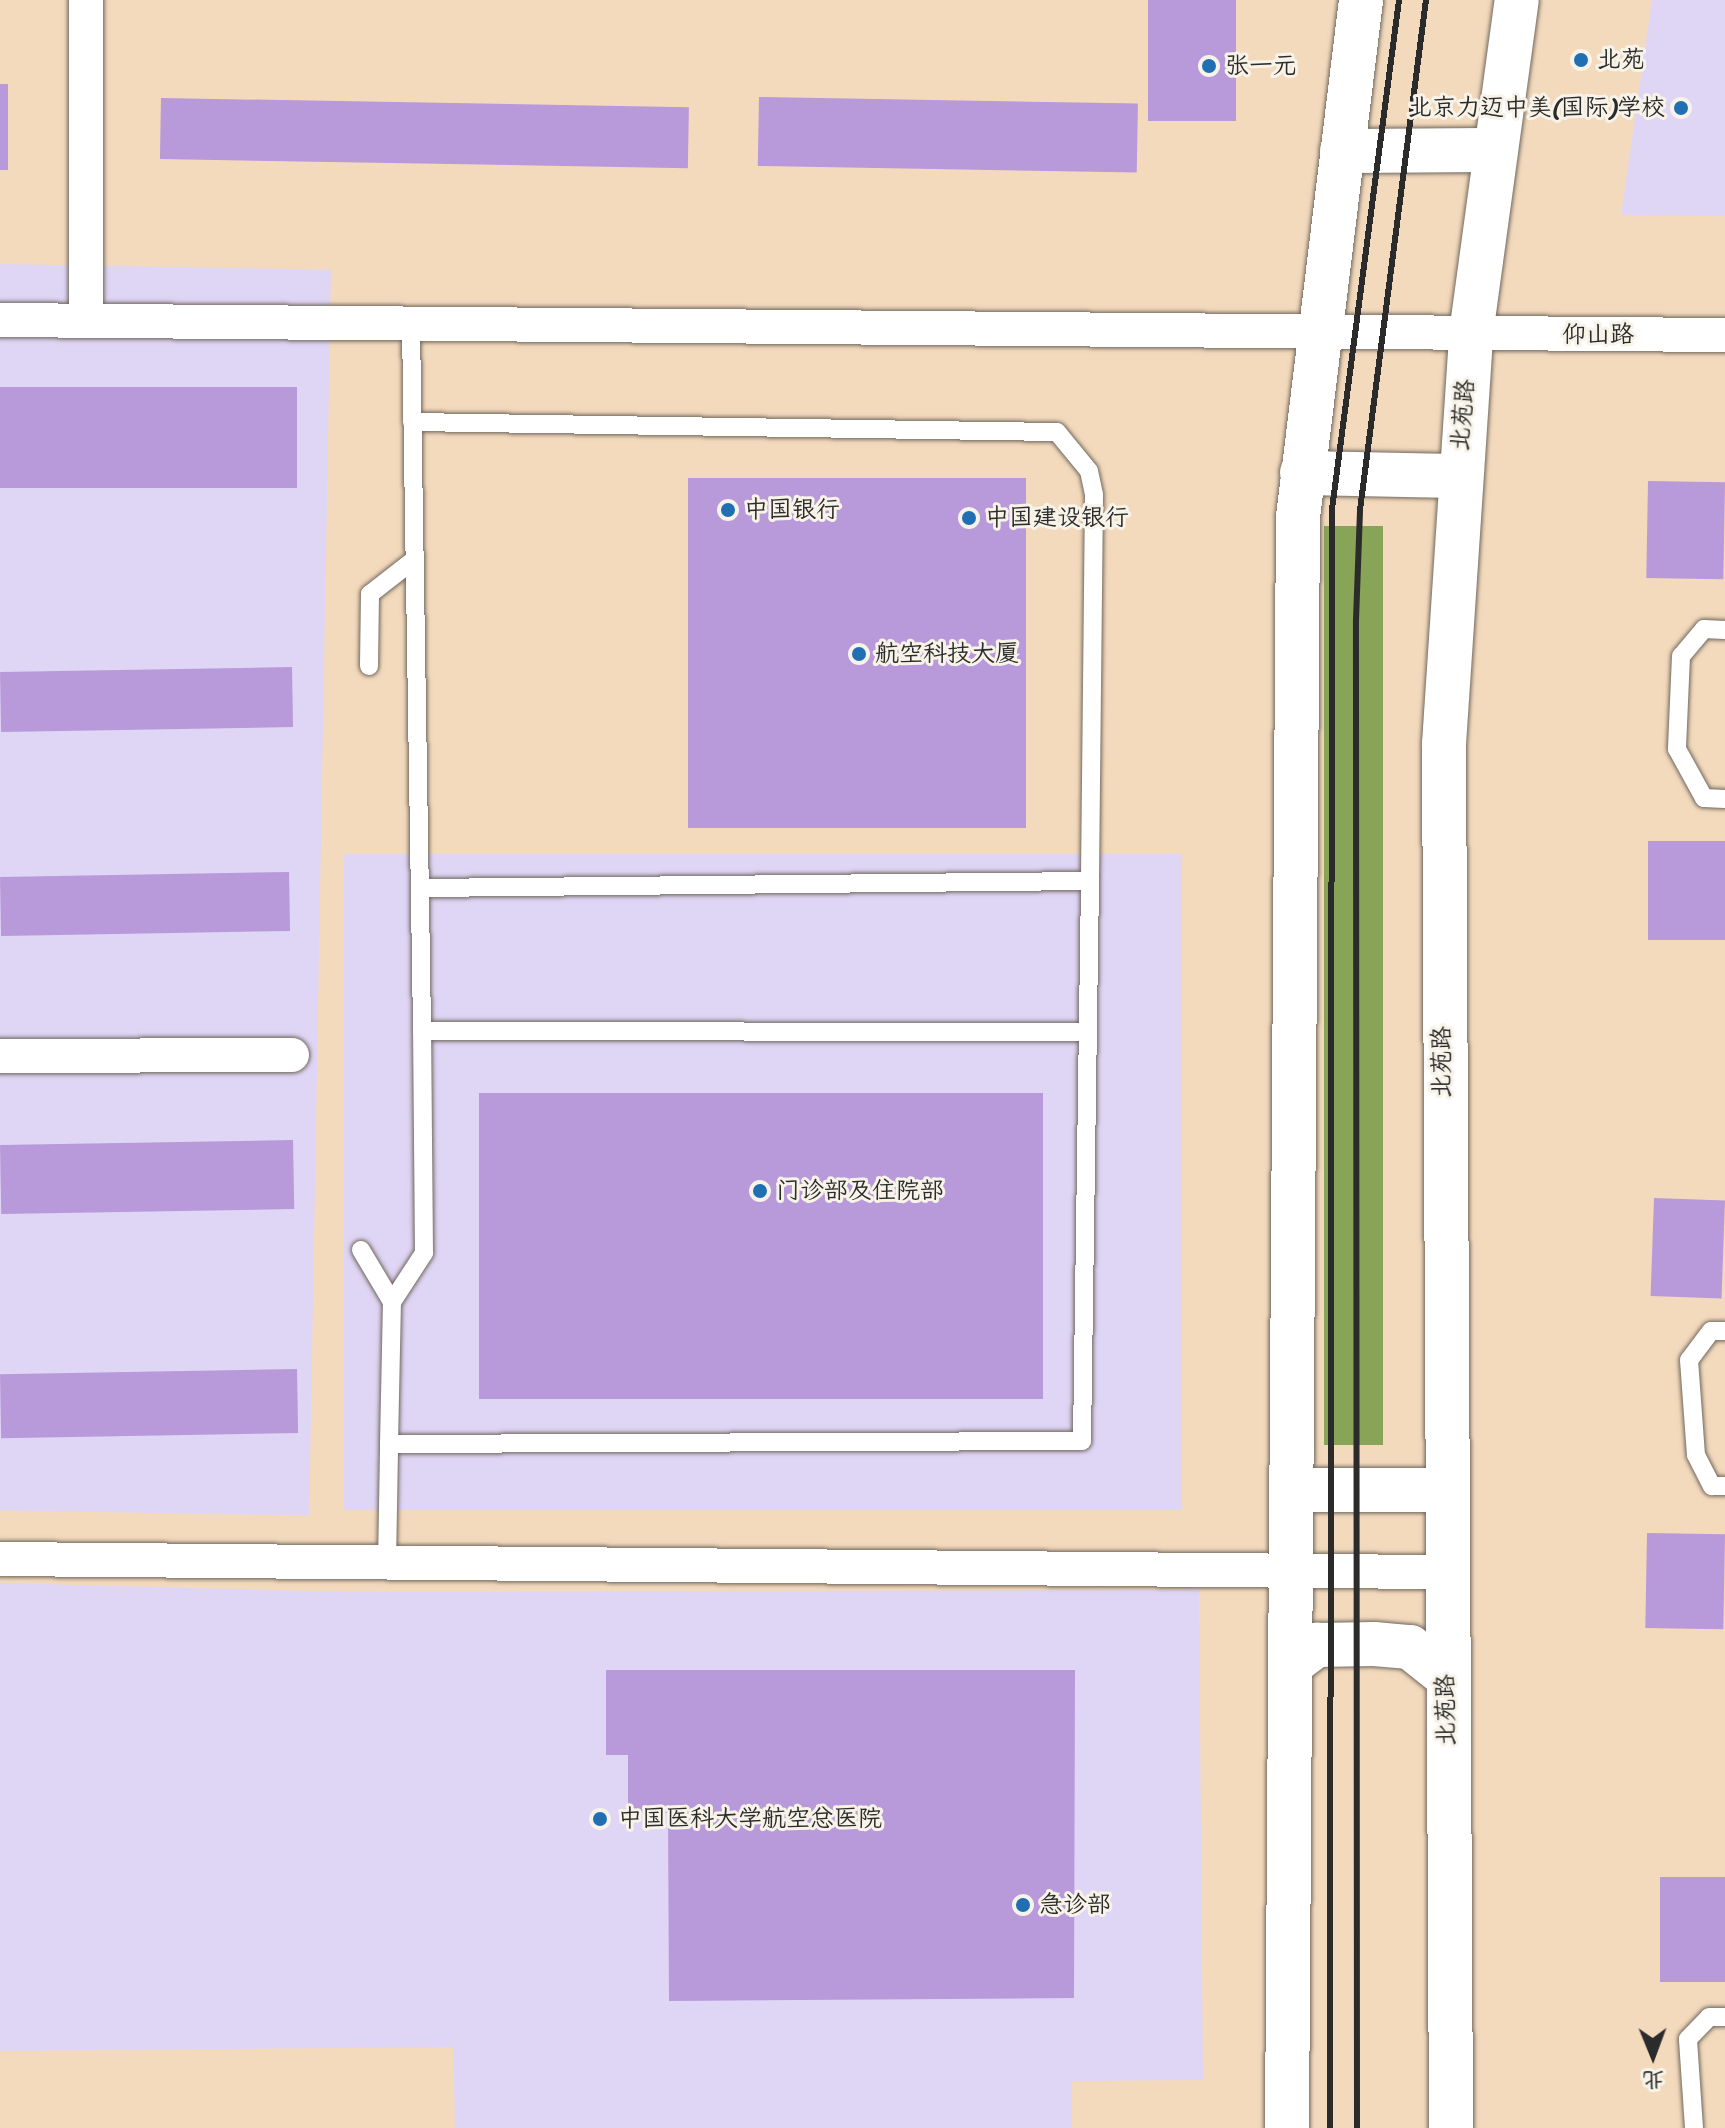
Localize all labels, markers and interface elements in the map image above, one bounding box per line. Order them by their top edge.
place label: 北苑 [1597,46,1645,74]
marker: 北苑 [1572,51,1590,69]
place label: 张一元 [1225,52,1297,80]
marker: 张一元 [1200,57,1218,75]
place label: 北京力迈中美(国际)学校 [1408,94,1665,122]
marker: 北京力迈中美(国际)学校 [1672,99,1690,117]
street label: 仰山路 [1562,321,1634,349]
street label: 北苑路 [1446,378,1480,452]
place label: 中国银行 [744,496,840,524]
marker: 中国银行 [719,501,737,519]
place label: 中国建设银行 [985,504,1129,532]
marker: 中国建设银行 [960,509,978,527]
place label: 航空科技大厦 [875,640,1019,668]
marker: 航空科技大厦 [850,645,868,663]
street label: 北苑路 [1428,1026,1456,1098]
place label: 门诊部及住院部 [776,1177,944,1205]
marker: 门诊部及住院部 [751,1182,769,1200]
street label: 北苑路 [1431,1674,1461,1746]
place label: 中国医科大学航空总医院 [618,1805,882,1833]
marker: 中国医科大学航空总医院 [589,1808,611,1830]
place label: 急诊部 [1039,1891,1111,1919]
marker: 急诊部 [1014,1896,1032,1914]
north arrow [1613,2016,1693,2096]
text: 北 [1642,2061,1665,2100]

